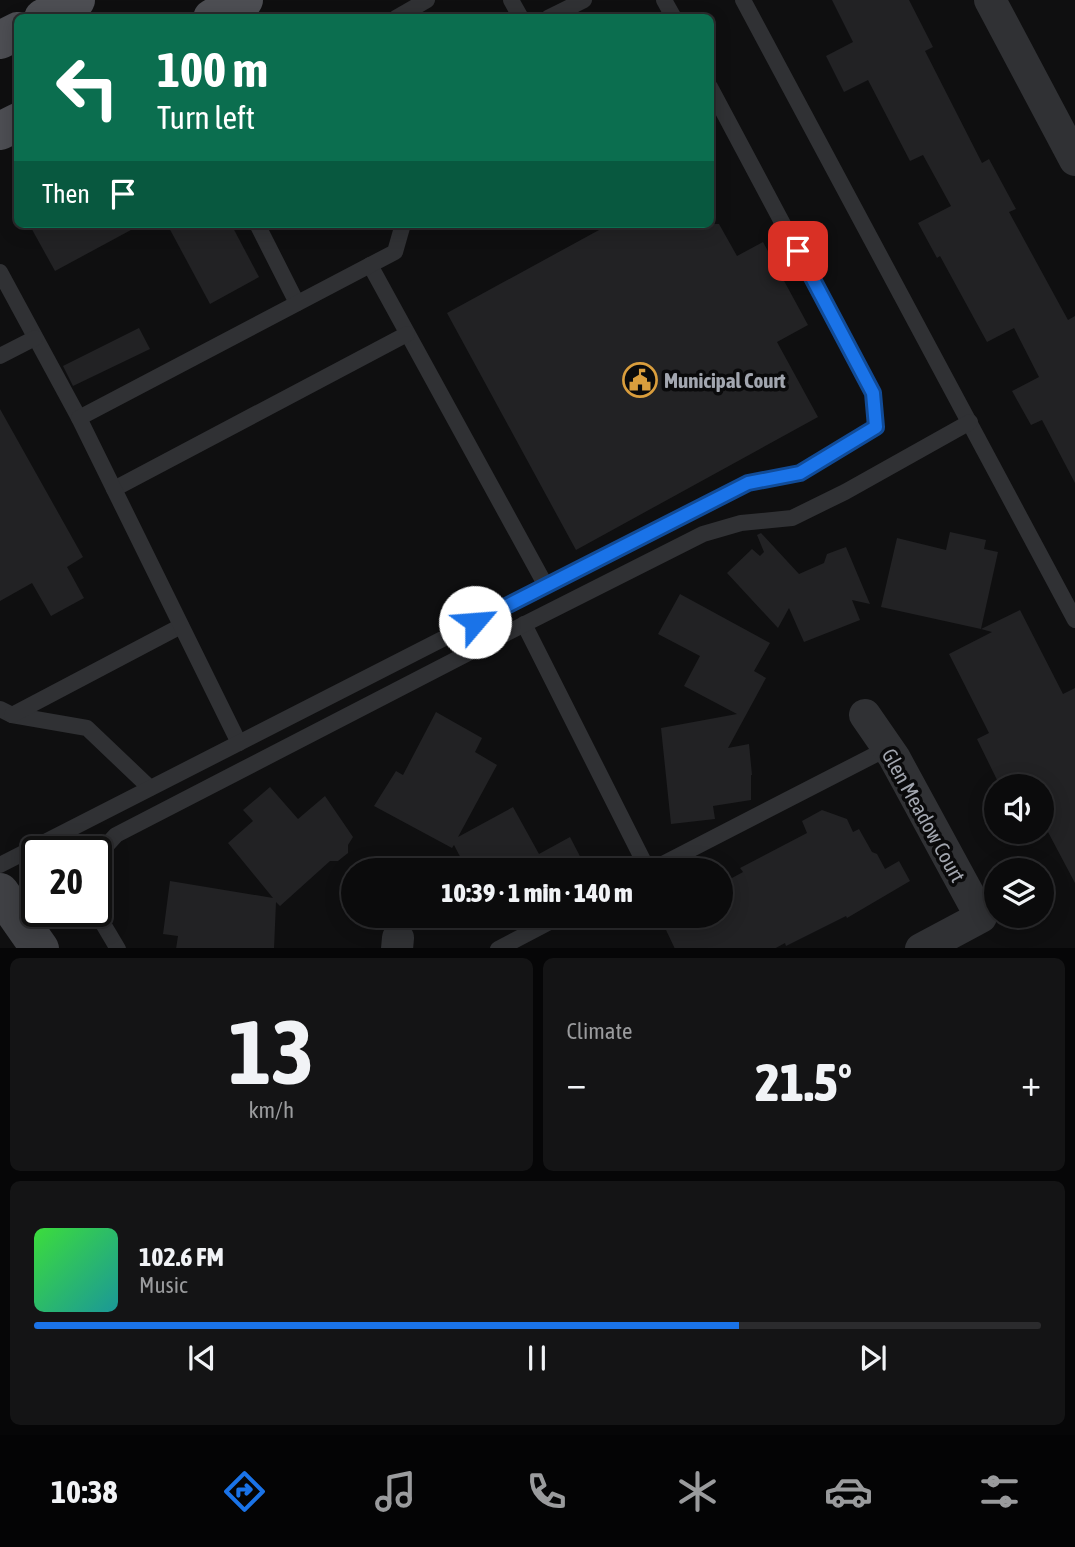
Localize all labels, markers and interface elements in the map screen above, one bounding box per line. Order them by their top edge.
text: 100 m [157,41,268,97]
icon: left [42,42,133,133]
text: Turn left [157,99,255,136]
icon: arrive [104,175,142,213]
text: Then [42,179,90,209]
pin [768,221,828,281]
icon: arrive [779,232,817,270]
public building icon: Municipal Court [621,361,659,399]
place label: Municipal Court [664,368,786,392]
position arrow [438,585,512,659]
street label: Glen Meadow Court [877,744,971,886]
map controls [984,774,1054,928]
button: sound [984,774,1054,844]
speed limit sign: 20 [21,836,112,927]
button: layers [984,858,1054,928]
text: 10:39 · 1 min · 140 m [441,878,633,908]
text: 13 [228,999,314,1103]
text: Climate [567,1018,632,1044]
text: 21.5° [755,1052,852,1112]
text: − [567,1061,586,1104]
text: + [1021,1061,1041,1104]
text: km/h [248,1097,294,1123]
text: 102.6 FM [139,1242,224,1272]
text: Music [139,1272,187,1298]
icon: previous [183,1339,221,1377]
icon: pause [518,1339,556,1377]
icon: next [854,1339,892,1377]
icon: directions [220,1467,269,1516]
icon: music [371,1467,420,1516]
icon: phone [522,1467,571,1516]
icon: climate [673,1467,722,1516]
icon: car [824,1467,873,1516]
icon: filters [975,1467,1024,1516]
text: 10:38 [51,1473,118,1510]

